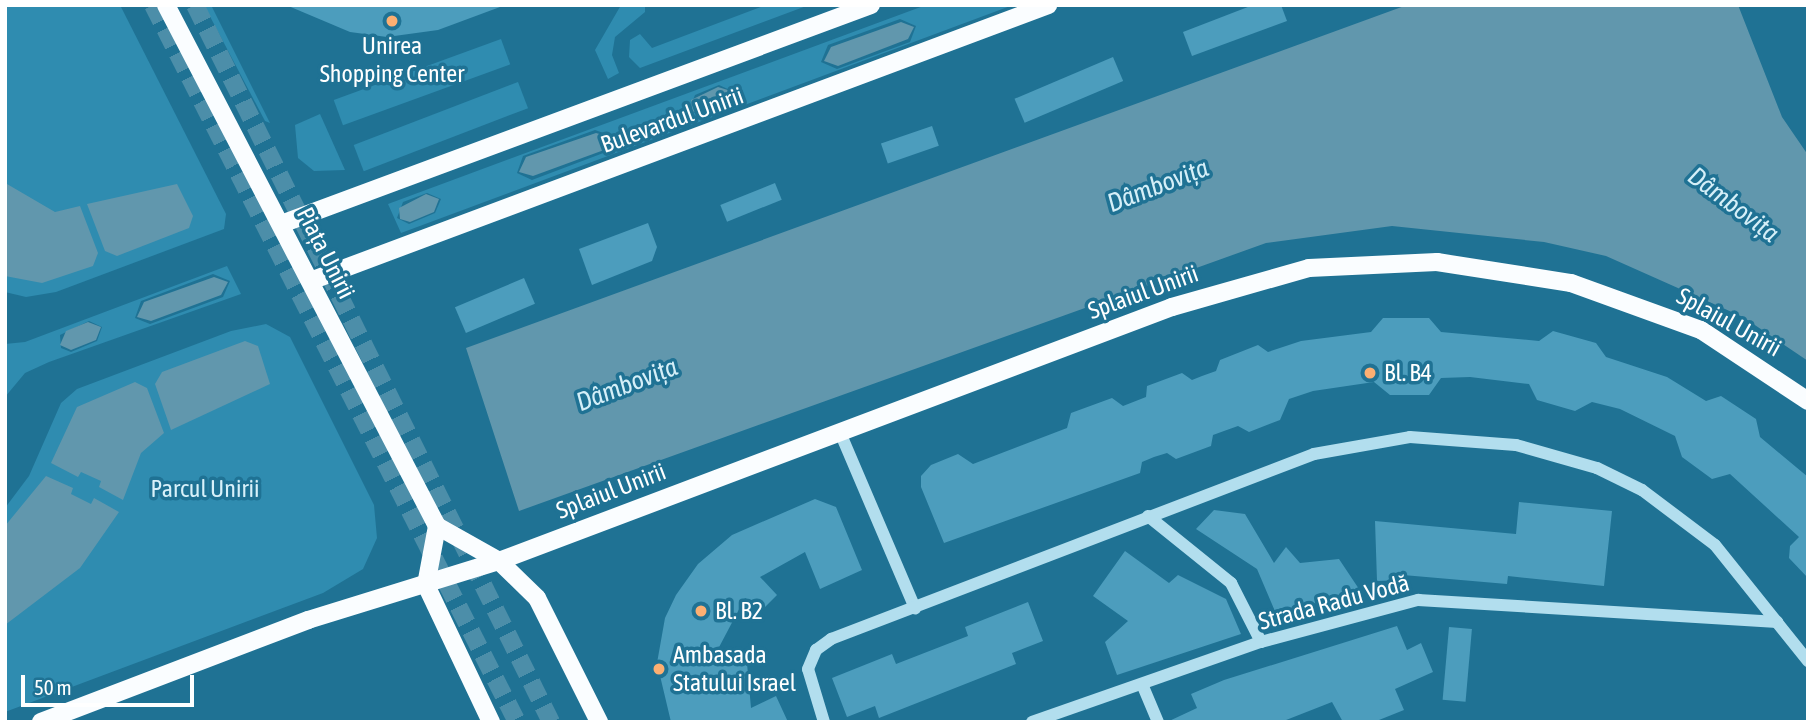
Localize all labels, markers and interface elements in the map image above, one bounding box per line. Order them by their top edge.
marker: Unirea Shopping Center [384,13,400,29]
place label: Unirea Shopping Center [320,32,464,88]
street label: Bulevardul Unirii [597,81,747,159]
water label: Dâmbovița [1103,153,1213,219]
water label: Dâmbovița [1681,161,1785,249]
street label: Piața Unirii [291,202,361,304]
street label: Splaiul Unirii [1084,259,1202,325]
street label: Splaiul Unirii [1672,281,1786,363]
water label: Dâmbovița [572,352,682,418]
place label: Bl. B4 [1384,359,1432,387]
marker: Bl. B4 [1362,365,1378,381]
street label: Splaiul Unirii [552,457,670,525]
park label: Parcul Unirii [150,475,260,503]
street label: Strada Radu Vodă [1255,568,1413,636]
place label: Bl. B2 [715,597,763,625]
marker: Bl. B2 [693,603,709,619]
place label: Ambasada Statului Israel [673,641,796,697]
scale bar [24,660,198,704]
marker: Ambasada Statului Israel [651,661,667,677]
text: 50 m [34,675,72,699]

